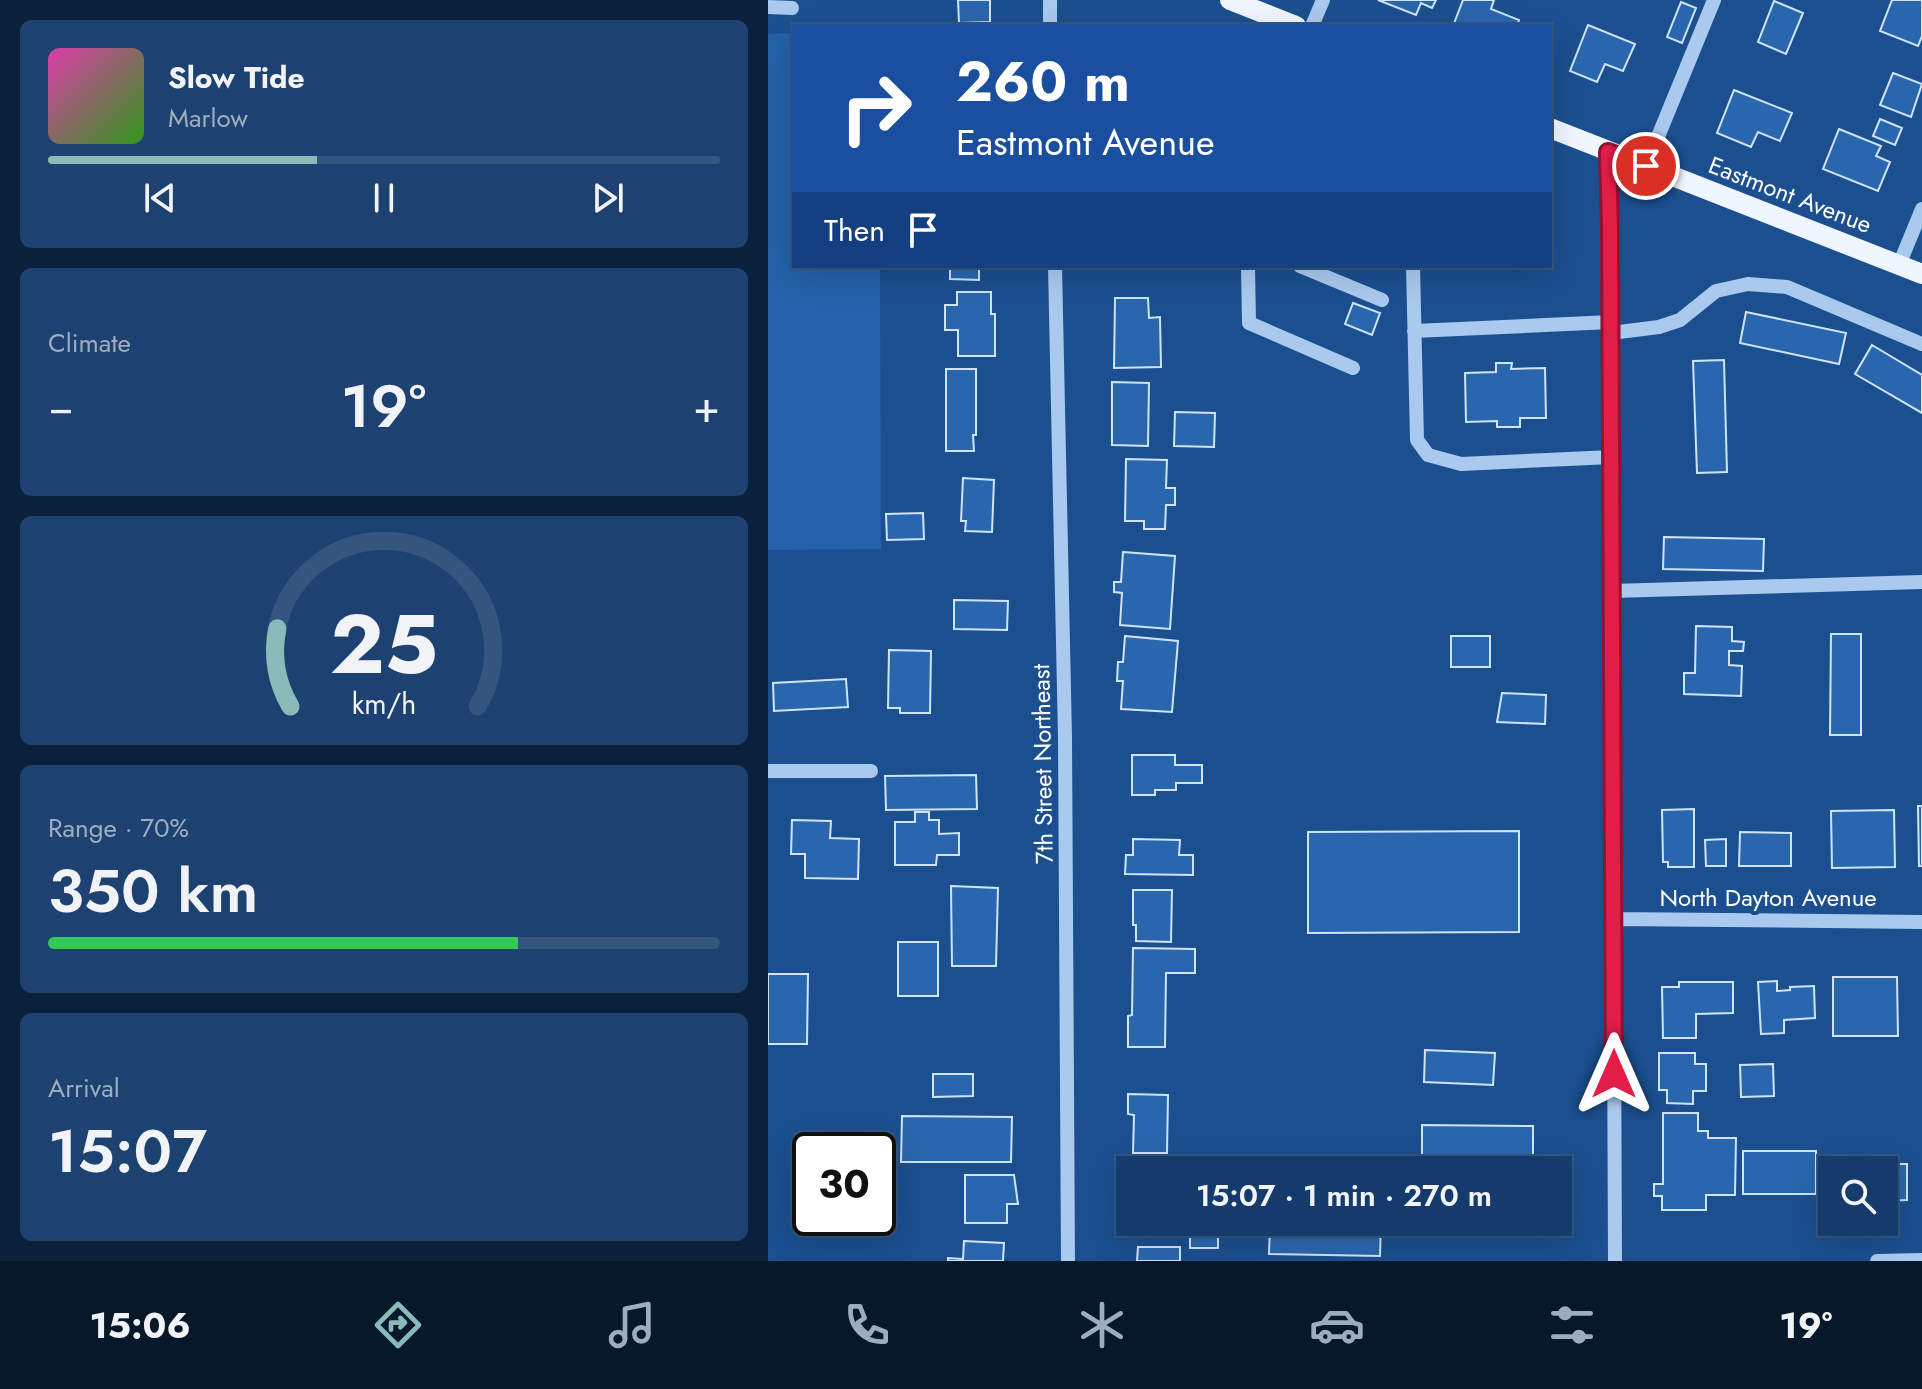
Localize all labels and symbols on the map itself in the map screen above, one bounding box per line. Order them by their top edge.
pin [1612,132,1680,200]
street label: Eastmont Avenue [1703,147,1877,242]
street label: 7th Street Northeast [1023,663,1062,864]
street label: North Dayton Avenue [1659,880,1877,915]
position arrow [1572,1032,1656,1116]
speed limit sign: 30 [792,1132,896,1236]

